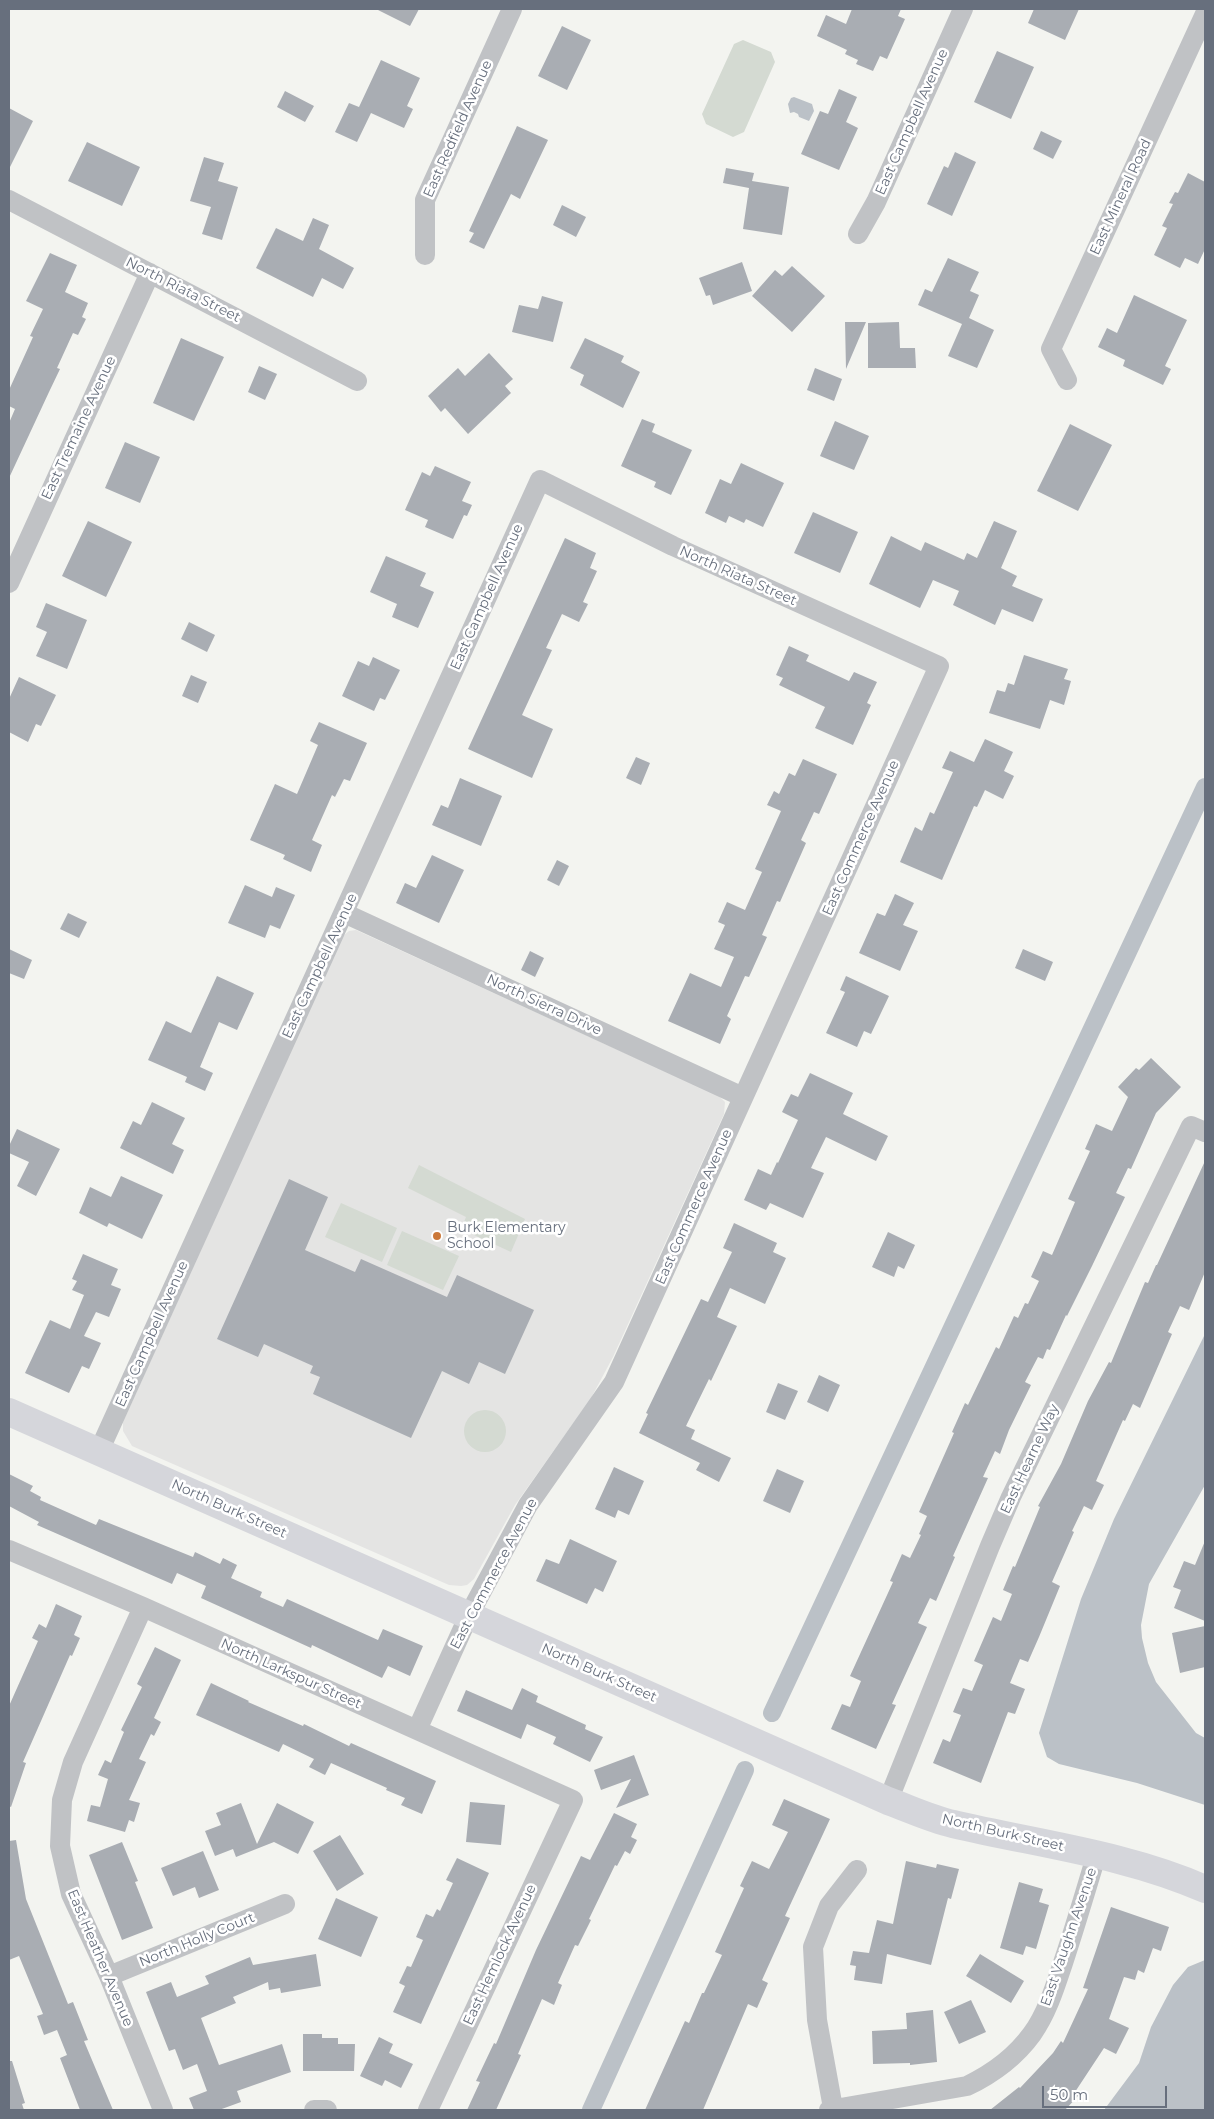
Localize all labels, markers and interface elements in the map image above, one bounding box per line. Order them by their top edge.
street label: East Campbell Avenue [872,46,952,198]
street label: East Redfield Avenue [420,58,496,200]
street label: East Mineral Road [1087,136,1155,258]
street label: North Riata Street [123,254,243,326]
street label: East Tremaine Avenue [38,353,120,503]
street label: East Campbell Avenue [447,521,527,673]
street label: North Riata Street [677,543,799,609]
street label: East Commerce Avenue [819,758,903,918]
street label: East Campbell Avenue [279,891,361,1041]
street label: North Sierra Drive [484,971,604,1039]
street label: East Commerce Avenue [652,1127,736,1287]
place label: Burk Elementary School [447,1220,566,1252]
marker: Burk Elementary School [431,1230,443,1242]
street label: East Campbell Avenue [112,1258,192,1410]
street label: East Hearne Way [997,1402,1063,1516]
street label: North Burk Street [169,1476,289,1542]
street label: East Commerce Avenue [447,1496,541,1652]
street label: North Larkspur Street [218,1635,364,1713]
street label: North Burk Street [539,1640,659,1706]
street label: North Burk Street [940,1811,1066,1855]
street label: East Vaughn Avenue [1037,1866,1101,2008]
street label: East Hemlock Avenue [460,1882,540,2028]
street label: East Heather Avenue [63,1887,137,2029]
street label: North Holly Court [137,1909,257,1971]
scale bar [1044,2076,1169,2108]
text: 50 m [1050,2085,1088,2104]

